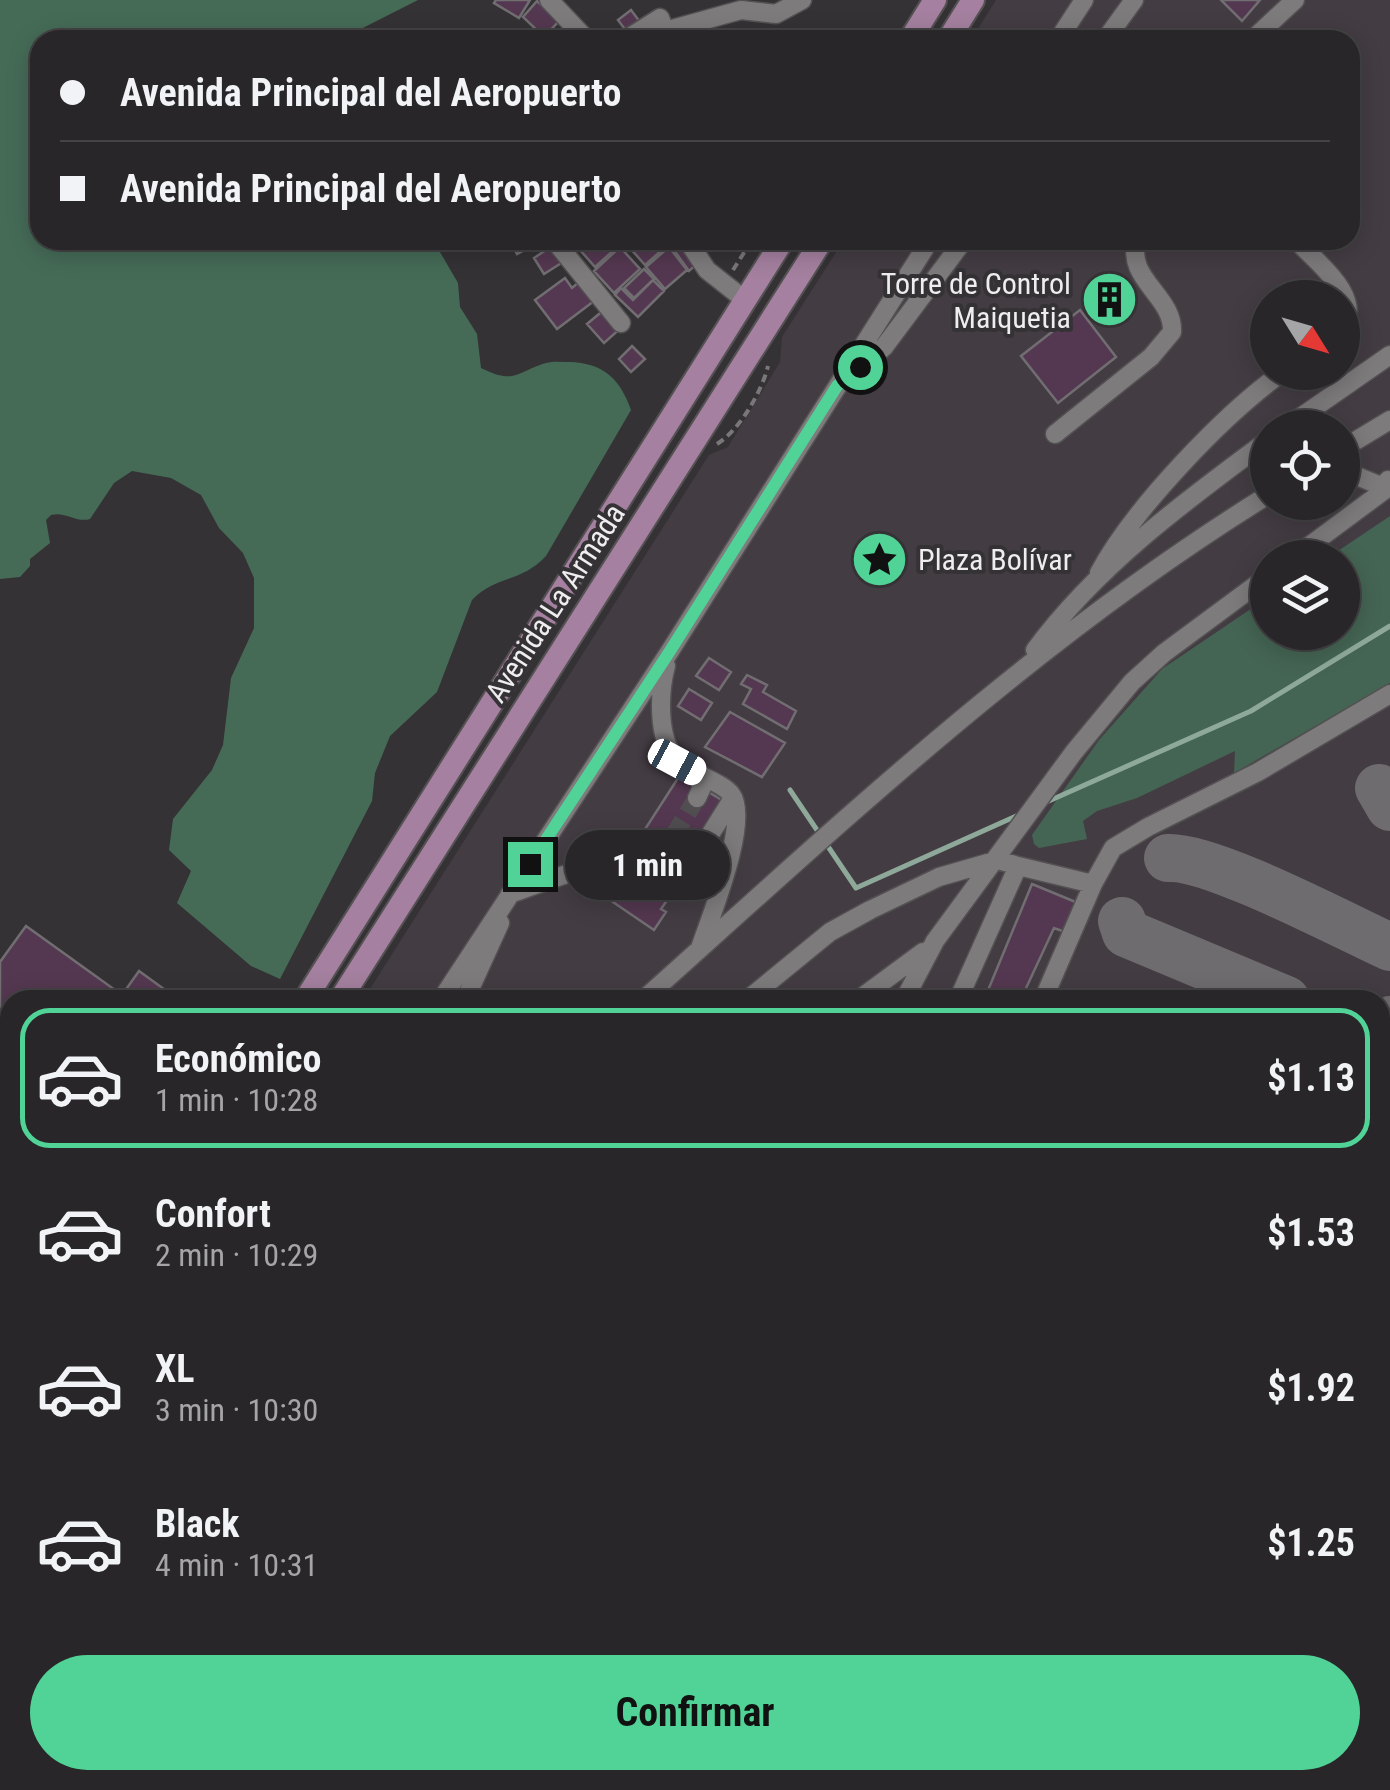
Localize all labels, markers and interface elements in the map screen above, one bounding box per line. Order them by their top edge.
text: Avenida Principal del Aeropuerto [120,71,621,115]
text: Avenida Principal del Aeropuerto [120,167,621,211]
place label: Torre de Control Maiquetia [881,266,1071,335]
building icon: Torre de Control Maiquetia [1080,270,1140,330]
north arrow [1250,280,1360,390]
map controls [1250,280,1360,650]
route start [838,345,883,390]
button: locate [1250,410,1360,520]
street label: Avenida La Armada [478,497,632,709]
place icon: Plaza Bolívar [849,529,909,589]
button: layers [1250,540,1360,650]
place label: Plaza Bolívar [918,542,1072,577]
car [643,735,711,789]
callout: 1 min [565,829,730,899]
route end [508,842,553,887]
text: 1 min [612,846,683,884]
icon: car [35,1033,125,1123]
text: Económico [155,1037,321,1081]
text: $1.13 [1267,1056,1355,1100]
text: 1 min · 10:28 [155,1081,318,1119]
icon: car [35,1188,125,1278]
text: Confort [155,1192,271,1236]
text: $1.53 [1267,1211,1355,1255]
text: 2 min · 10:29 [155,1236,318,1274]
icon: car [35,1343,125,1433]
text: XL [155,1347,194,1391]
text: $1.92 [1267,1366,1355,1410]
text: 3 min · 10:30 [155,1391,318,1429]
icon: car [35,1498,125,1588]
text: Black [155,1502,239,1546]
text: $1.25 [1267,1521,1355,1565]
text: 4 min · 10:31 [155,1546,318,1584]
button: Confirmar [30,1655,1360,1770]

